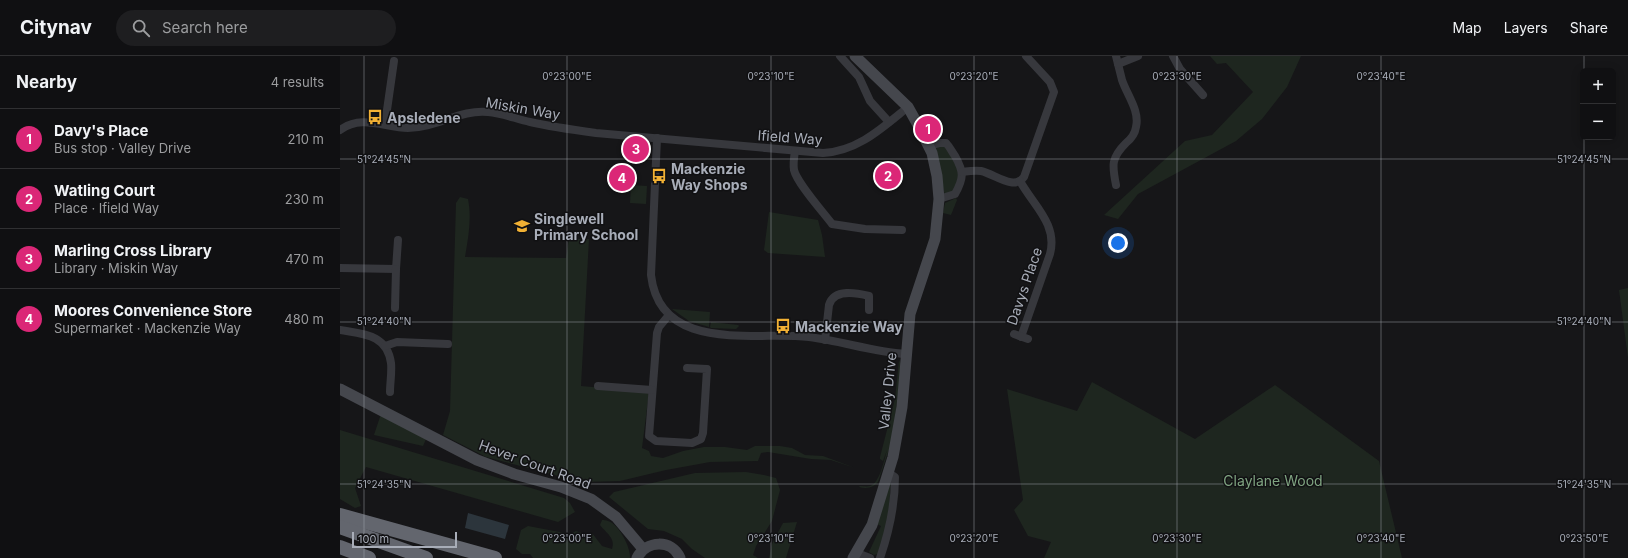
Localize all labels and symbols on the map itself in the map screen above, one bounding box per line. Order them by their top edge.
text: 0°23'00"E [542,70,592,82]
text: 0°23'10"E [747,70,795,82]
text: 0°23'20"E [949,70,999,82]
text: 0°23'30"E [1152,70,1202,82]
text: 0°23'40"E [1357,70,1405,82]
street label: Miskin Way [484,93,562,123]
bus stop icon: Apsledene [366,108,384,126]
place label: Apsledene [387,109,460,126]
pin: 1 [915,114,941,144]
street label: Ifield Way [757,126,823,148]
pin: 3 [623,134,649,164]
text: 51°24'45"N [357,153,411,165]
text: 51°24'45"N [1557,153,1611,165]
place label: Mackenzie Way Shops [671,160,748,193]
pin: 2 [875,161,901,191]
pin: 4 [609,163,635,193]
bus stop icon: Mackenzie Way Shops [650,167,668,185]
place label: Singlewell Primary School [534,210,638,243]
school or university icon: Singlewell Primary School [513,217,531,235]
your location [1108,233,1128,253]
street label: Davys Place [1003,245,1045,327]
text: 51°24'40"N [357,315,411,327]
text: 51°24'40"N [1557,315,1611,327]
bus stop icon: Mackenzie Way [774,317,792,335]
place label: Mackenzie Way [795,318,903,335]
street label: Valley Drive [874,351,900,431]
street label: Hever Court Road [477,436,593,492]
park label: Claylane Wood [1223,472,1323,489]
text: 51°24'35"N [357,478,411,490]
text: 51°24'35"N [1557,478,1611,490]
scale bar [352,530,457,549]
text: 0°23'00"E [542,532,592,544]
text: 0°23'10"E [747,532,795,544]
text: 0°23'20"E [949,532,999,544]
text: 0°23'30"E [1152,532,1202,544]
text: 0°23'40"E [1357,532,1405,544]
text: 0°23'50"E [1559,532,1609,544]

